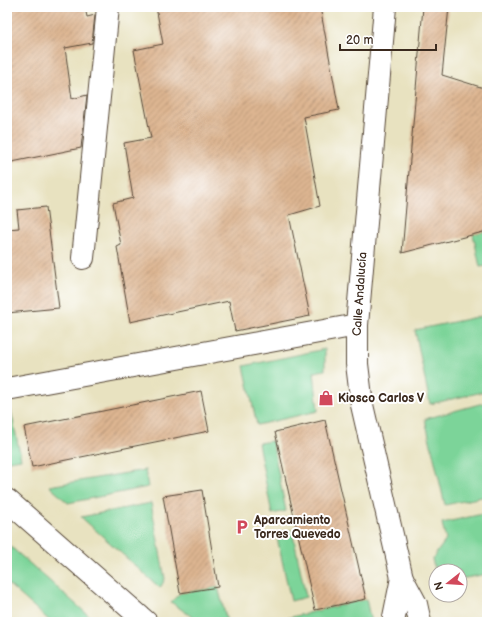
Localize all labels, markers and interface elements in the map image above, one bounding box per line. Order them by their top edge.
scale bar [340,26,436,52]
text: 20 m [346,33,373,48]
street label: Calle Andalucía [350,251,370,336]
shop icon: Kiosco Carlos V [317,389,335,407]
place label: Kiosco Carlos V [338,391,425,406]
place label: Aparcamiento Torres Quevedo [253,513,341,542]
parking icon: Aparcamiento Torres Quevedo [233,518,251,536]
north arrow [428,563,468,603]
text: N [431,580,446,592]

